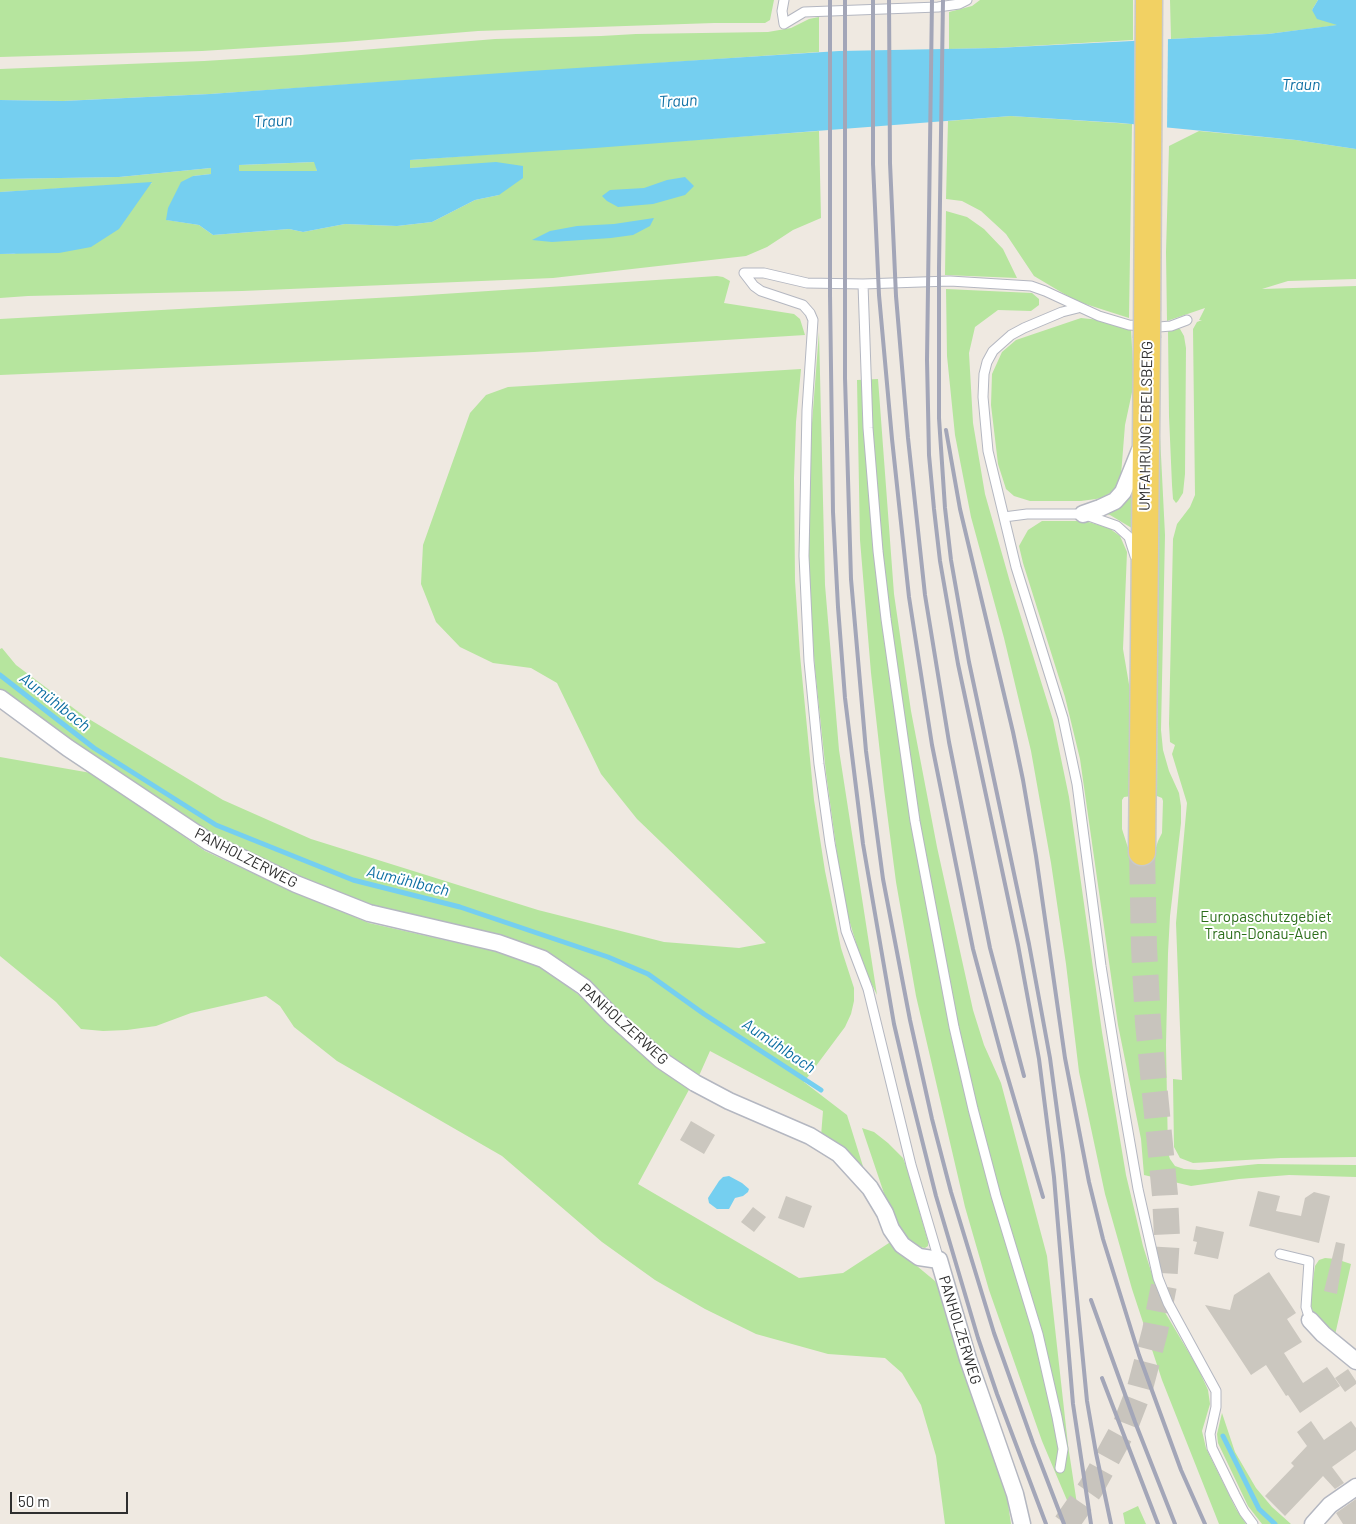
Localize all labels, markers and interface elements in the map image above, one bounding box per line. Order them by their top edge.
water label: Traun [1282,75,1320,95]
water label: Traun [658,90,698,112]
water label: Traun [253,110,293,132]
street label: UMFAHRUNG EBELSBERG [1136,341,1156,511]
water label: Aumühlbach [16,669,94,735]
street label: PANHOLZERWEG [192,824,300,892]
water label: Aumühlbach [365,861,451,901]
park label: Europaschutzgebiet Traun-Donau-Auen [1200,908,1332,943]
street label: PANHOLZERWEG [576,979,672,1069]
water label: Aumühlbach [739,1014,819,1078]
street label: PANHOLZERWEG [935,1273,985,1387]
scale bar [12,1482,130,1514]
text: 50 m [18,1492,50,1510]

